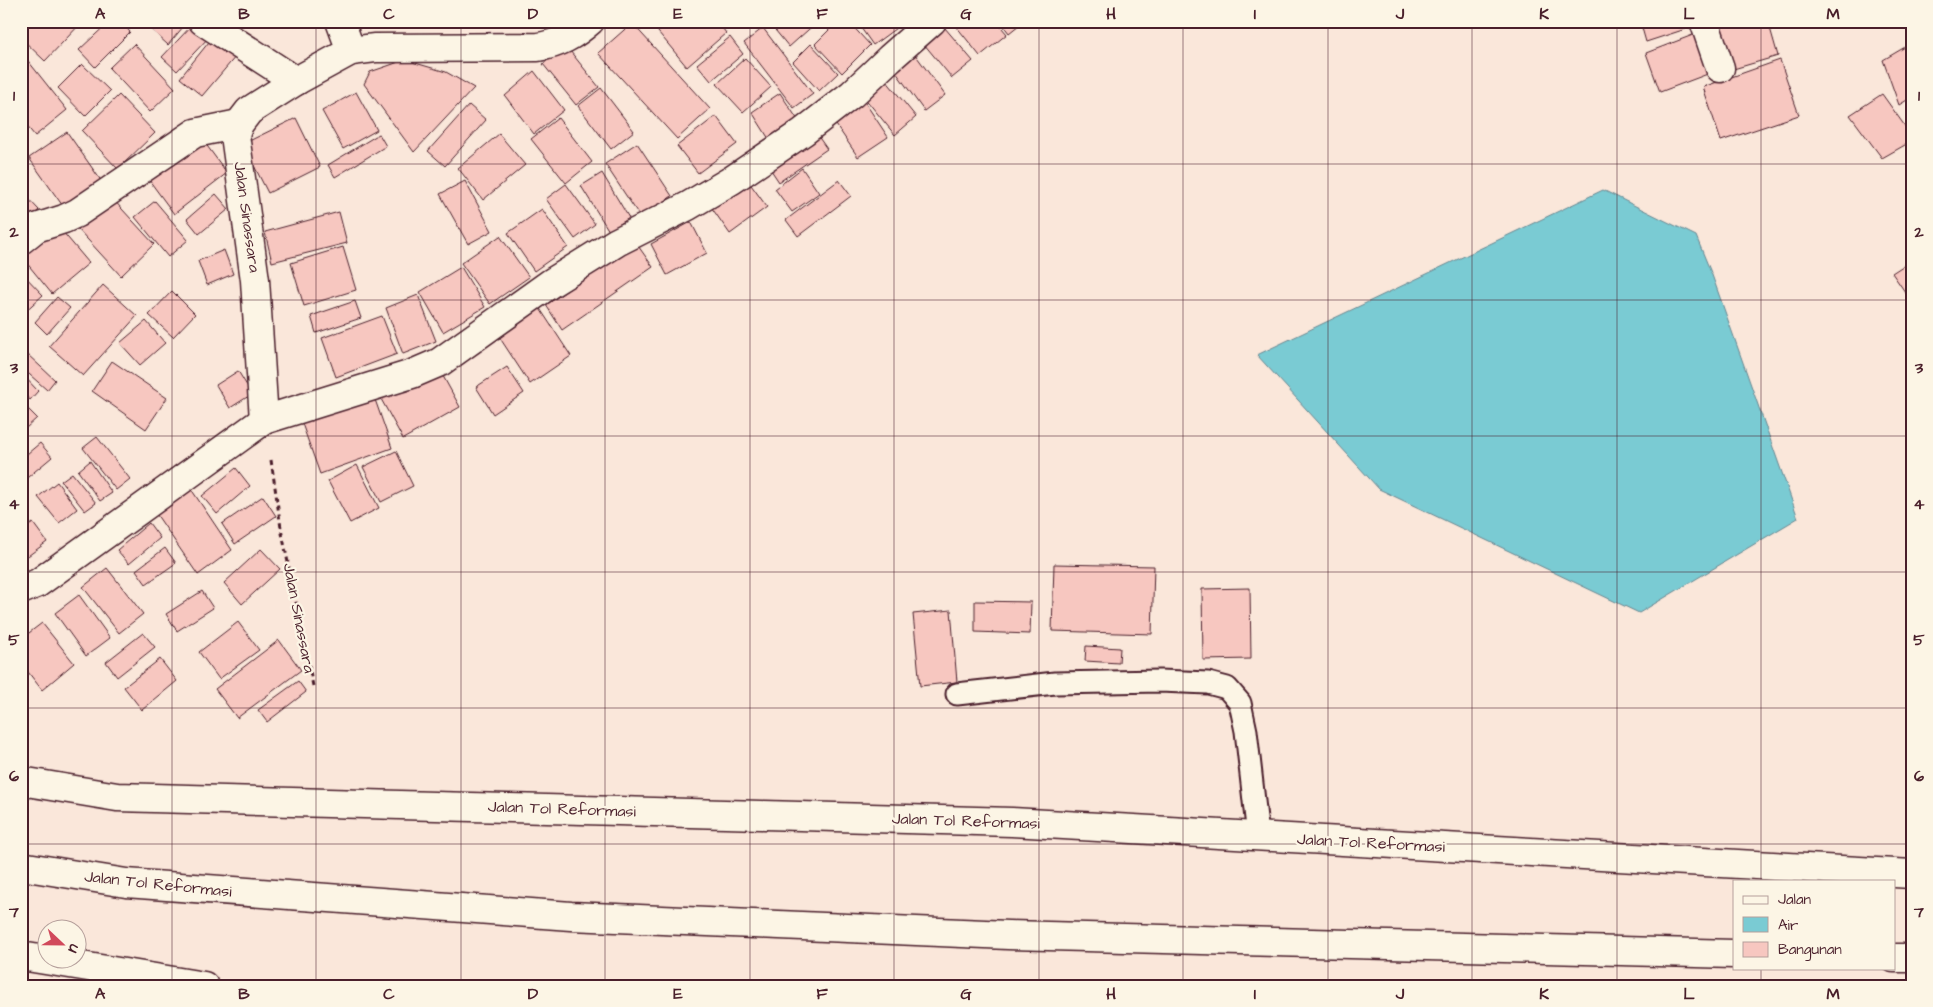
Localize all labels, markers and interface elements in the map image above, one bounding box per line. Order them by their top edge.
text: A [95,3,106,25]
text: B [238,3,250,25]
text: C [383,3,395,25]
text: D [528,3,539,25]
text: E [673,3,683,25]
text: F [816,3,828,25]
text: G [960,3,972,25]
text: H [1106,3,1116,25]
text: I [1254,3,1256,25]
text: J [1395,3,1405,25]
text: K [1539,3,1549,25]
text: L [1683,3,1695,25]
text: M [1826,3,1840,25]
text: 1 [13,85,16,107]
text: 1 [1918,85,1921,107]
street label: Jalan Sinassara [228,160,266,274]
text: 2 [8,221,19,243]
text: 2 [1913,221,1924,243]
text: 3 [9,357,19,379]
text: 3 [1914,357,1924,379]
text: 4 [9,493,20,515]
text: 4 [1914,493,1925,515]
street label: Jalan Sinassara [278,561,320,675]
text: 5 [8,629,20,651]
text: 5 [1913,629,1925,651]
text: 6 [9,765,19,787]
text: 6 [1914,765,1924,787]
street label: Jalan Tol Reformasi [488,795,637,823]
street label: Jalan Tol Reformasi [892,807,1041,835]
street label: Jalan Tol Reformasi [1297,828,1446,858]
street label: Jalan Tol Reformasi [83,865,233,903]
legend [1733,880,1896,970]
text: Jalan [1778,889,1812,910]
text: 7 [8,901,19,923]
text: 7 [1913,901,1924,923]
text: Air [1778,915,1798,936]
north arrow [38,920,88,970]
text: Bangunan [1778,939,1842,961]
text: U [62,941,84,956]
text: A [95,983,106,1005]
text: B [238,983,250,1005]
text: C [383,983,395,1005]
text: D [528,983,539,1005]
text: E [673,983,683,1005]
text: F [816,983,828,1005]
text: G [960,983,972,1005]
text: H [1106,983,1116,1005]
text: I [1254,983,1256,1005]
text: J [1395,983,1405,1005]
text: K [1539,983,1549,1005]
text: L [1683,983,1695,1005]
text: M [1826,983,1840,1005]

